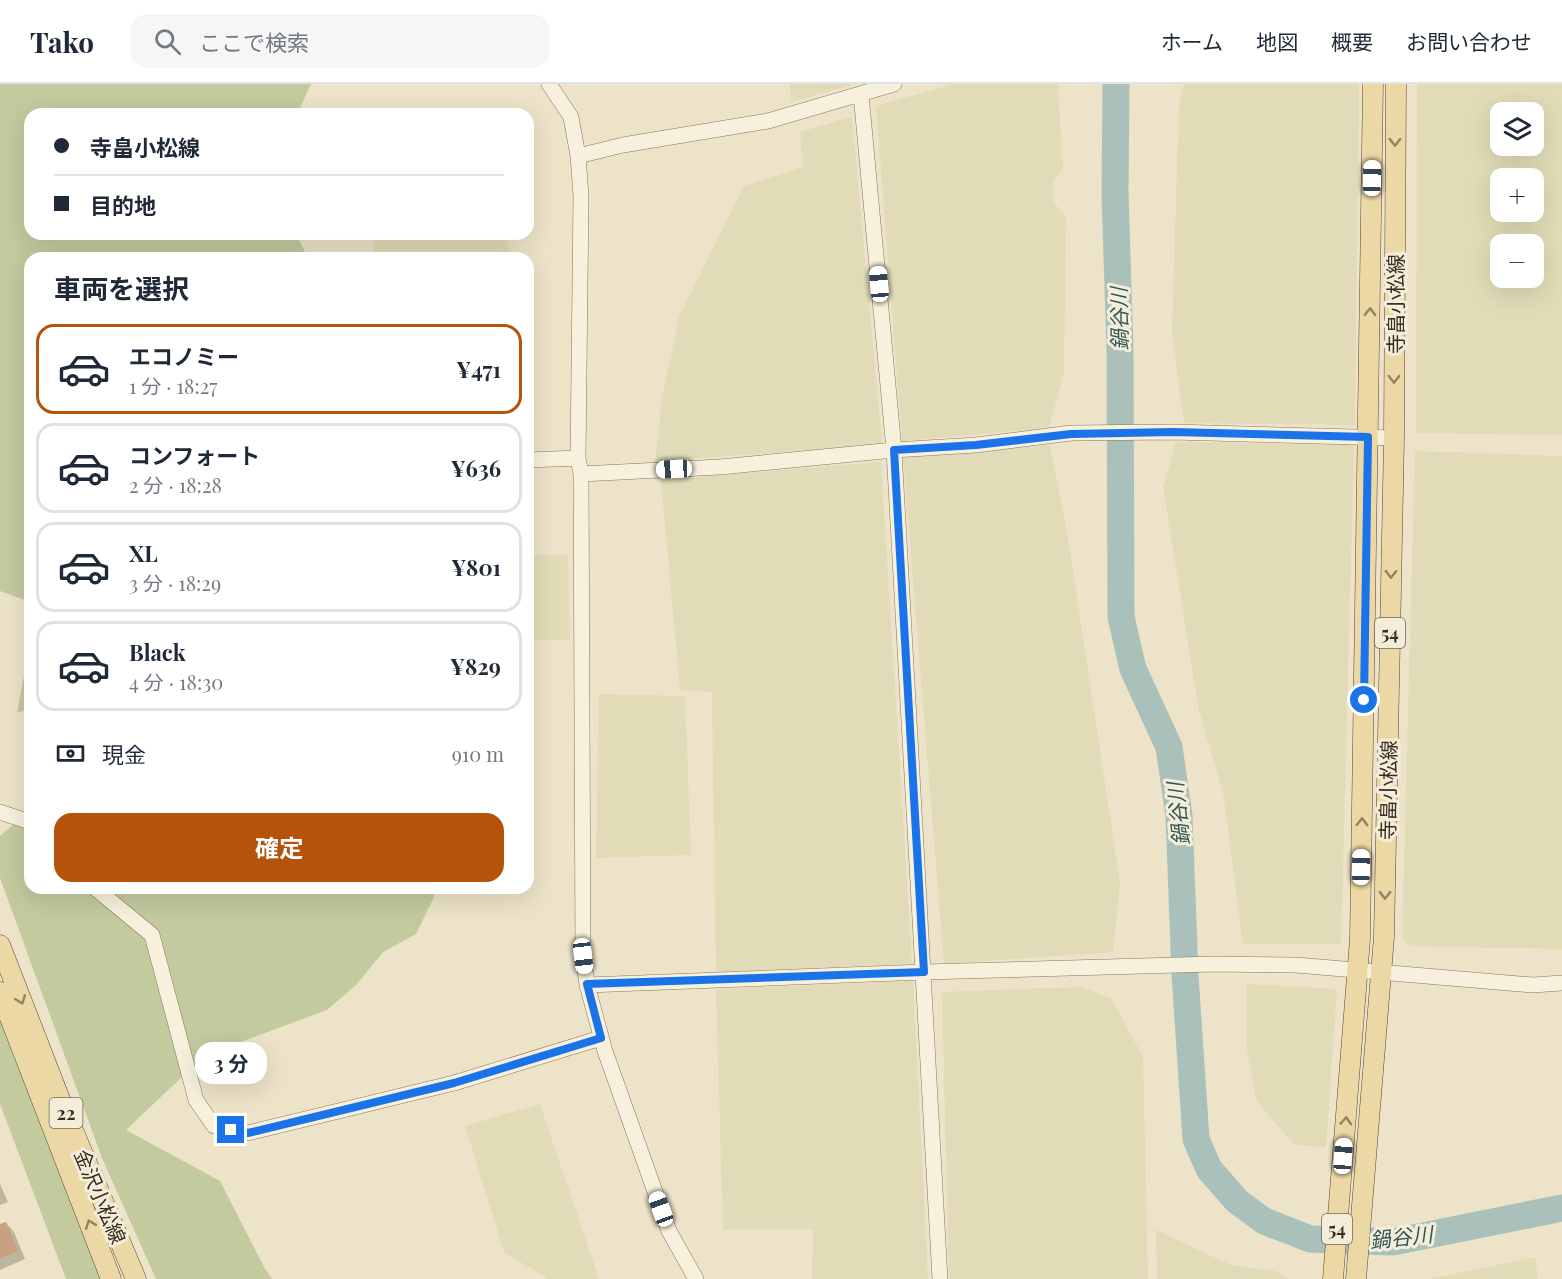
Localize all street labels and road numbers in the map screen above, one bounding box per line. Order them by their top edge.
street label: 寺畠小松線 [1381,254,1408,354]
road number: 54 [1375,618,1405,648]
street label: 寺畠小松線 [1373,740,1401,840]
road number: 22 [50,1098,82,1128]
street label: 金沢小松線 [69,1145,133,1247]
road number: 54 [1322,1214,1352,1244]

